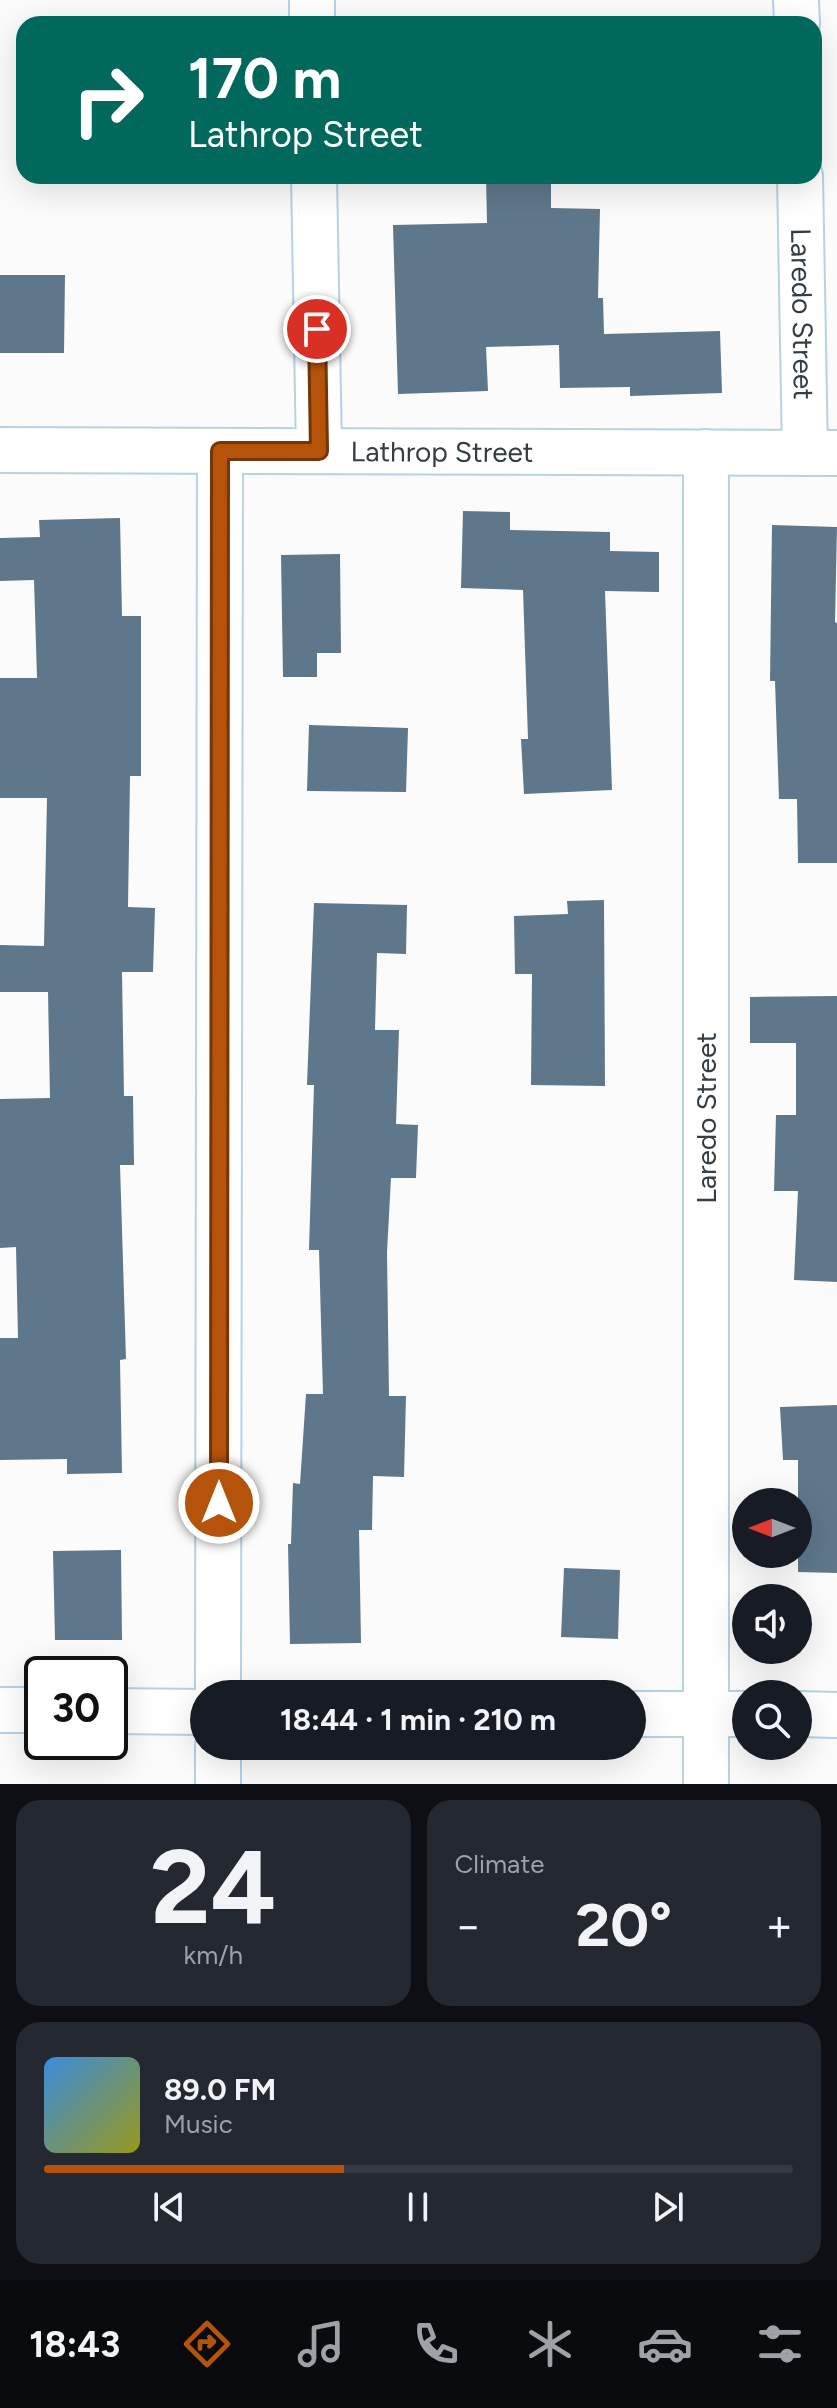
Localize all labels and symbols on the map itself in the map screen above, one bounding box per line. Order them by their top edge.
street label: Laredo Street [784,228,821,400]
pin [283,295,351,363]
street label: Lathrop Street [351,434,533,469]
street label: Laredo Street [689,1032,723,1204]
position arrow [177,1461,261,1545]
north arrow [732,1488,812,1568]
speed limit sign: 30 [24,1656,128,1760]

